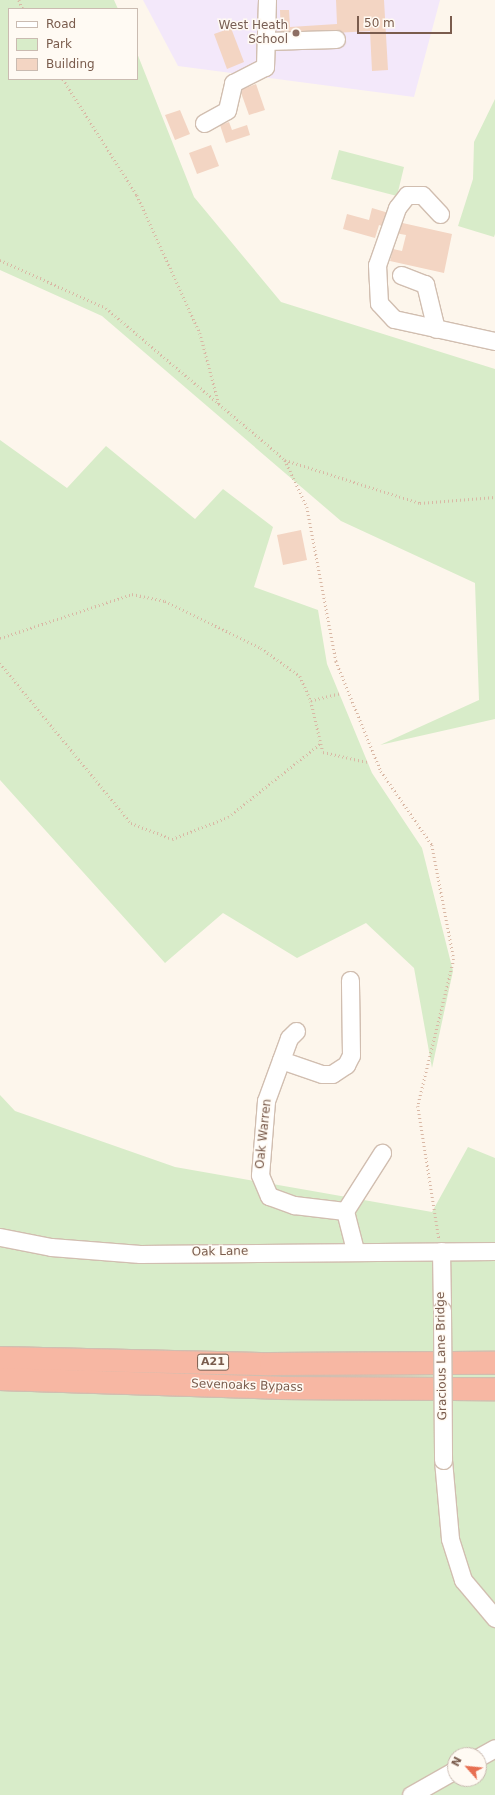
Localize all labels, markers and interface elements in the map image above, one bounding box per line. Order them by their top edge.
legend [8,8,138,80]
scale bar [359,8,454,34]
text: 50 m [364,16,395,30]
text: Road [46,17,76,31]
place label: West Heath School [219,19,288,47]
marker: West Heath School [291,28,301,38]
text: Park [46,37,72,51]
text: Building [46,57,95,71]
street label: Oak Warren [253,1098,275,1170]
street label: Oak Lane [192,1244,248,1260]
street label: Gracious Lane Bridge [434,1292,450,1420]
road number: A21 [197,1353,229,1371]
street label: Sevenoaks Bypass [191,1377,303,1395]
north arrow [447,1747,487,1787]
text: N [449,1755,465,1769]

